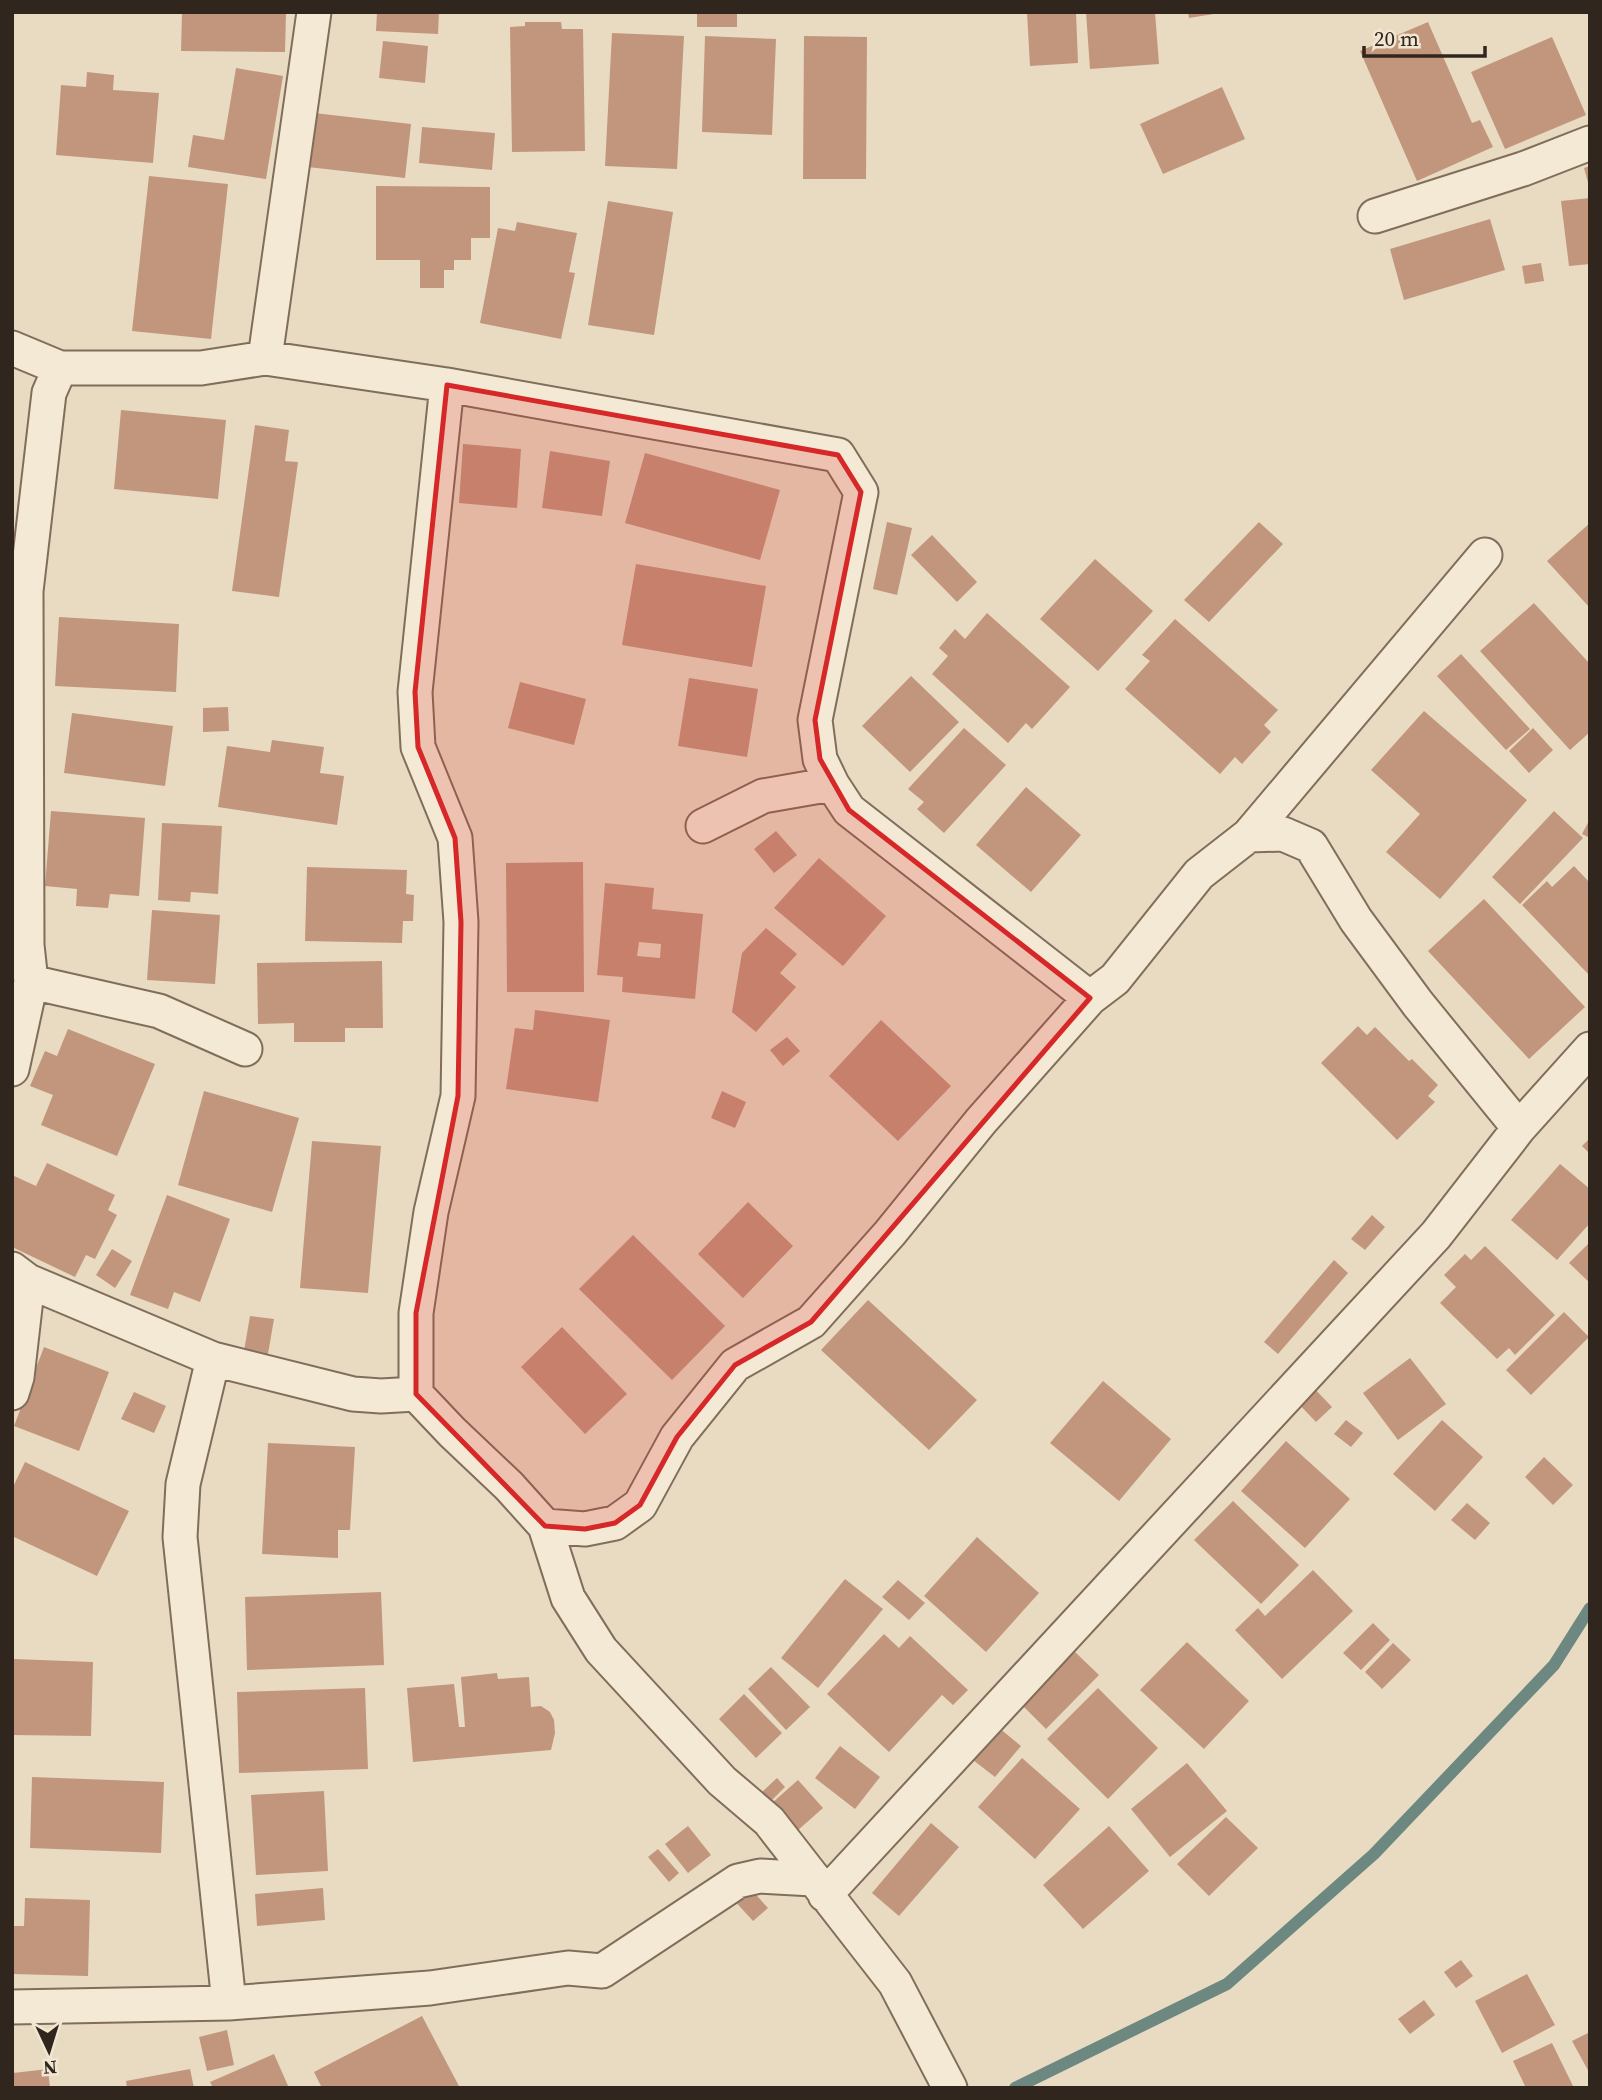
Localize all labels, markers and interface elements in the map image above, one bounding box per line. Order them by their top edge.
scale bar [1364,14,1485,58]
text: 20 m [1374,24,1419,53]
north arrow [14,2016,84,2086]
text: N [42,2055,58,2081]

